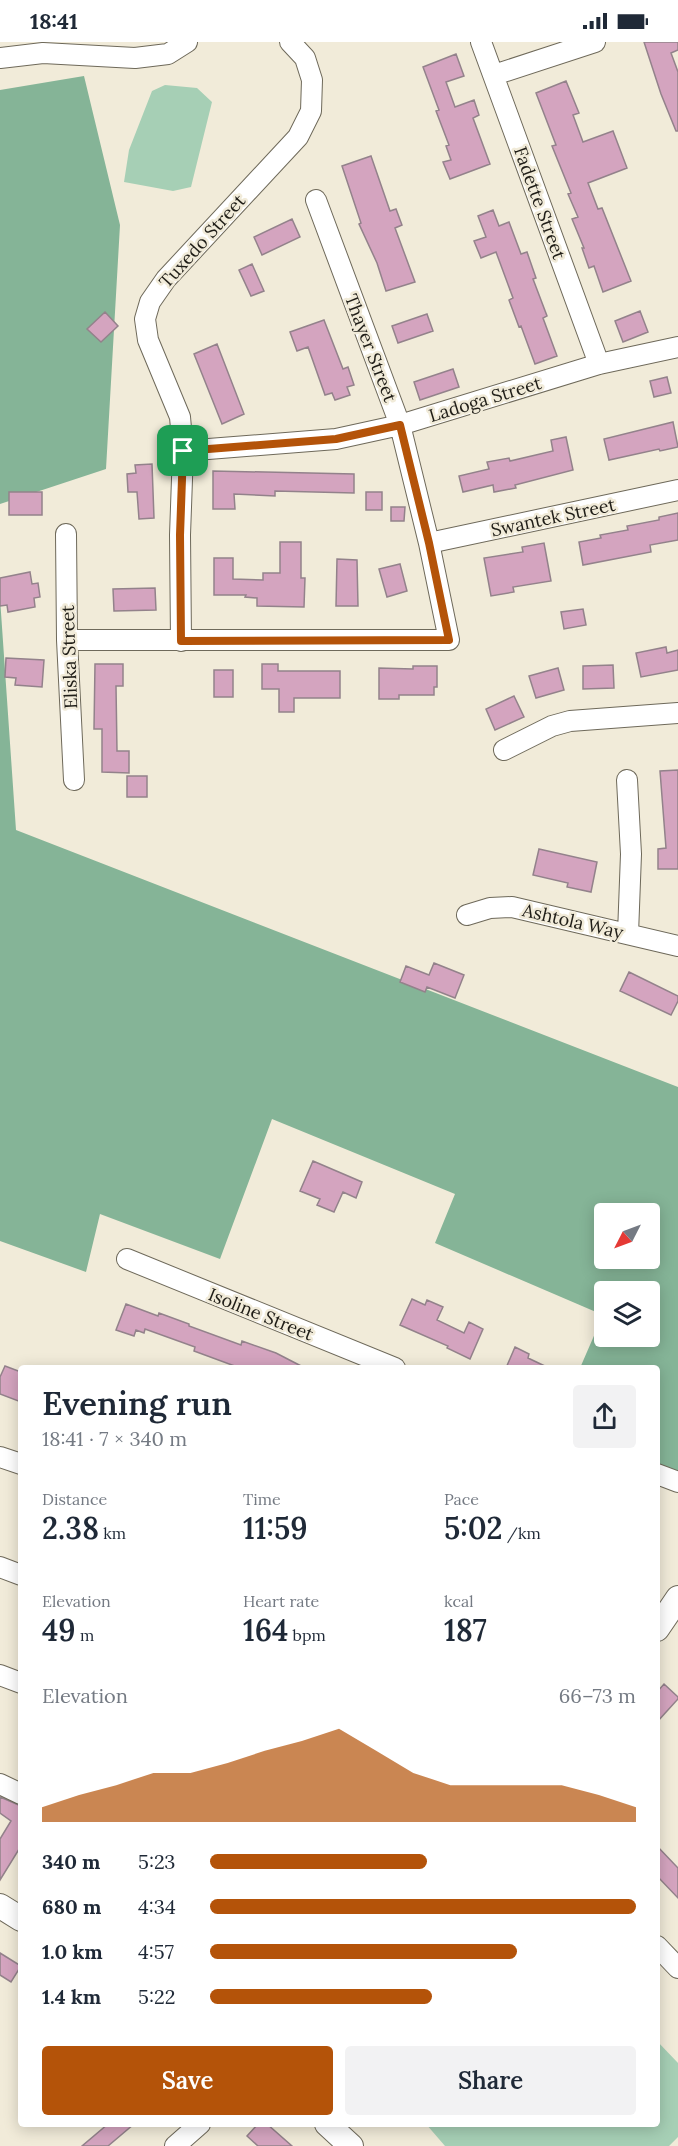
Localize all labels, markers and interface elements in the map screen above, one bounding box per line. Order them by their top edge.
text: 18:41 [30,7,78,35]
street label: Fadette Street [509,143,571,263]
street label: Tuxedo Street [154,189,250,293]
street label: Thayer Street [340,291,402,405]
street label: Ladoga Street [426,371,544,427]
pin [157,425,208,476]
icon: arrive [166,434,199,467]
street label: Swantek Street [489,493,617,541]
street label: Eliska Street [56,604,82,709]
street label: Ashtola Way [520,898,626,944]
north arrow [594,1203,660,1269]
map controls [594,1203,660,1347]
button: layers [594,1281,660,1347]
street label: Isoline Street [205,1283,317,1345]
text: Evening run [42,1382,232,1424]
button: share [573,1385,636,1448]
text: 18:41 · 7 × 340 m [42,1426,187,1451]
text: Distance [42,1489,107,1509]
text: Time [243,1489,281,1509]
text: Pace [444,1489,479,1509]
text: 2.38 [42,1509,99,1547]
text: 11:59 [243,1509,308,1547]
text: 5:02 [444,1509,503,1547]
text: km [99,1523,126,1543]
text: /km [503,1523,541,1543]
text: Elevation [42,1591,111,1611]
text: Heart rate [243,1591,319,1611]
text: kcal [444,1591,474,1611]
text: 49 [42,1611,76,1649]
text: 164 [243,1611,288,1649]
text: 187 [444,1611,487,1649]
text: m [76,1625,94,1645]
text: bpm [288,1625,326,1645]
text: Elevation [42,1683,128,1708]
text: 66–73 m [559,1683,636,1708]
text: 340 m [42,1849,101,1874]
text: 5:23 [138,1849,175,1874]
text: 680 m [42,1894,101,1919]
text: 4:34 [138,1894,176,1919]
text: 1.0 km [42,1939,103,1964]
text: 4:57 [138,1939,174,1964]
text: 1.4 km [42,1984,101,2009]
text: 5:22 [138,1984,175,2009]
button: Save [42,2046,333,2115]
button: Share [345,2046,636,2115]

